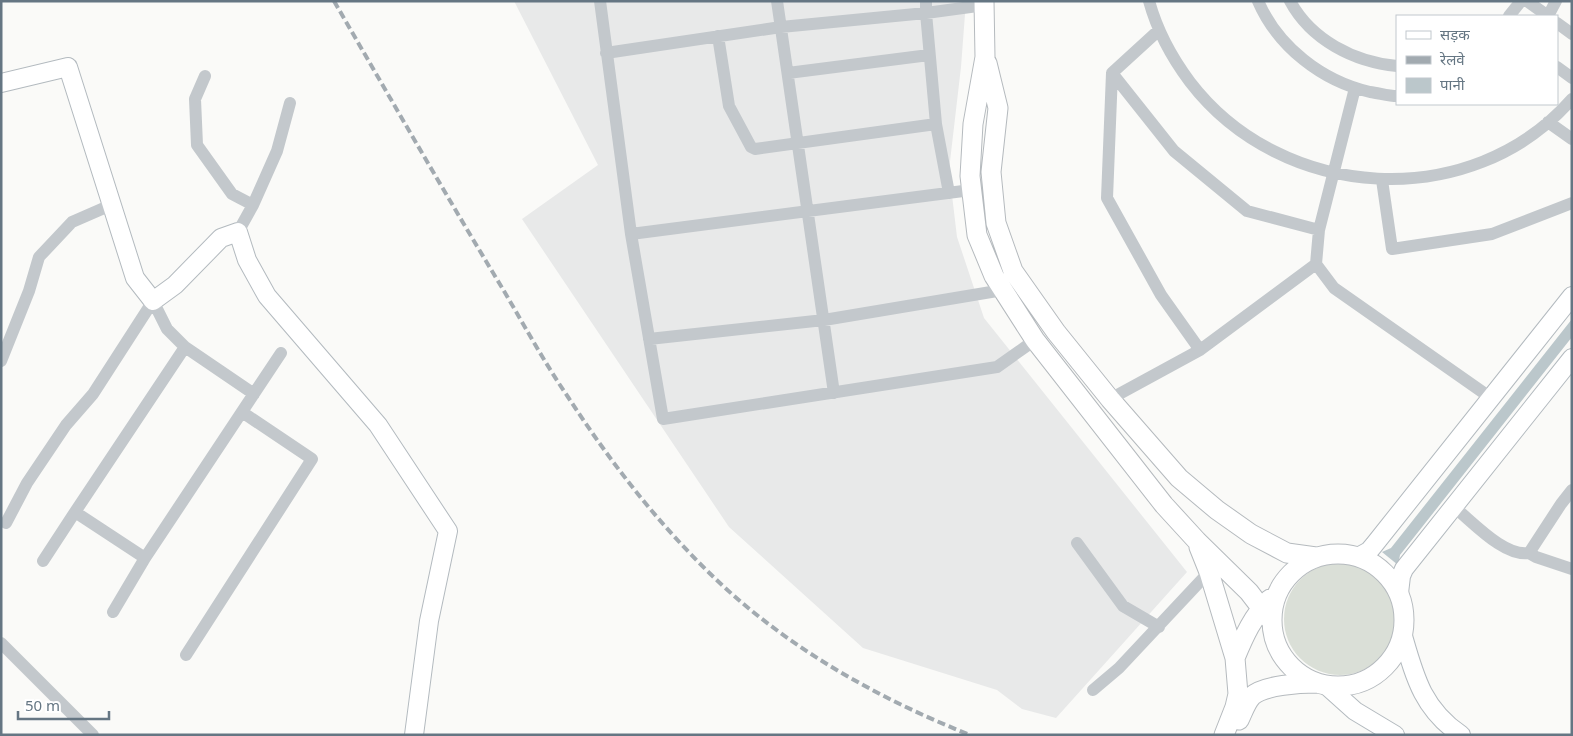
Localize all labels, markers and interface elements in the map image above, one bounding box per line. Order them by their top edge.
legend [1396,15,1558,105]
text: सड़क [1440,24,1470,44]
text: रेलवे [1439,49,1465,69]
text: पानी [1440,74,1466,94]
scale bar [18,688,109,720]
text: 50 m [25,695,60,715]

